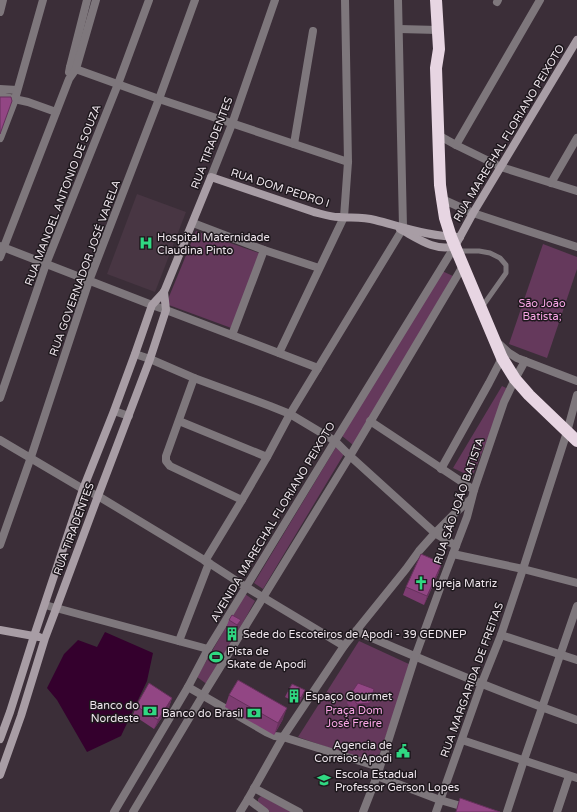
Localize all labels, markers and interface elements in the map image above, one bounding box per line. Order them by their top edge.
street label: RUA MARECHAL FLORIANO PEIXOTO [451,42,567,224]
street label: RUA TIRADENTES [188,95,236,191]
street label: RUA MANOEL ANTONIO DE SOUZA [22,102,104,288]
street label: RUA DOM PEDRO I [229,166,331,210]
street label: RUA GOVERNADOR JOSÉ VARELA [46,178,123,358]
place label: Hospital Maternidade Claudina Pinto [157,231,270,257]
hospital icon: Hospital Maternidade Claudina Pinto [138,235,154,251]
park label: São João Batista; [518,297,566,323]
street label: AVENIDA MARECHAL FLORIANO PEIXOTO [208,420,338,624]
street label: RUA SÃO JOÃO BATISTA [431,436,487,566]
street label: RUA TIRADENTES [51,481,97,577]
church icon: Igreja Matriz [413,575,429,591]
place label: Igreja Matriz [432,577,498,590]
street label: RUA MARGARIDA DE FREITAS [438,600,506,759]
building icon: Sede do Escoteiros de Apodi - 39 GEDNEP [224,626,240,642]
place label: Sede do Escoteiros de Apodi - 39 GEDNEP [243,628,466,641]
place label: Pista de Skate de Apodi [227,645,306,671]
sports icon: Pista de Skate de Apodi [208,649,224,665]
building icon: Espaço Gourmet [286,688,302,704]
place label: Espaço Gourmet [305,690,392,703]
place label: Banco do Nordeste [90,699,139,725]
bank icon: Banco do Nordeste [142,703,158,719]
park label: Praça Dom José Freire [325,704,383,730]
bank icon: Banco do Brasil [246,705,262,721]
place label: Banco do Brasil [162,707,243,720]
place label: Agencia de Correios Apodi [314,739,392,765]
public building icon: Agencia de Correios Apodi [395,743,411,759]
place label: Escola Estadual Professor Gerson Lopes [335,768,459,794]
school or university icon: Escola Estadual Professor Gerson Lopes [316,772,332,788]

